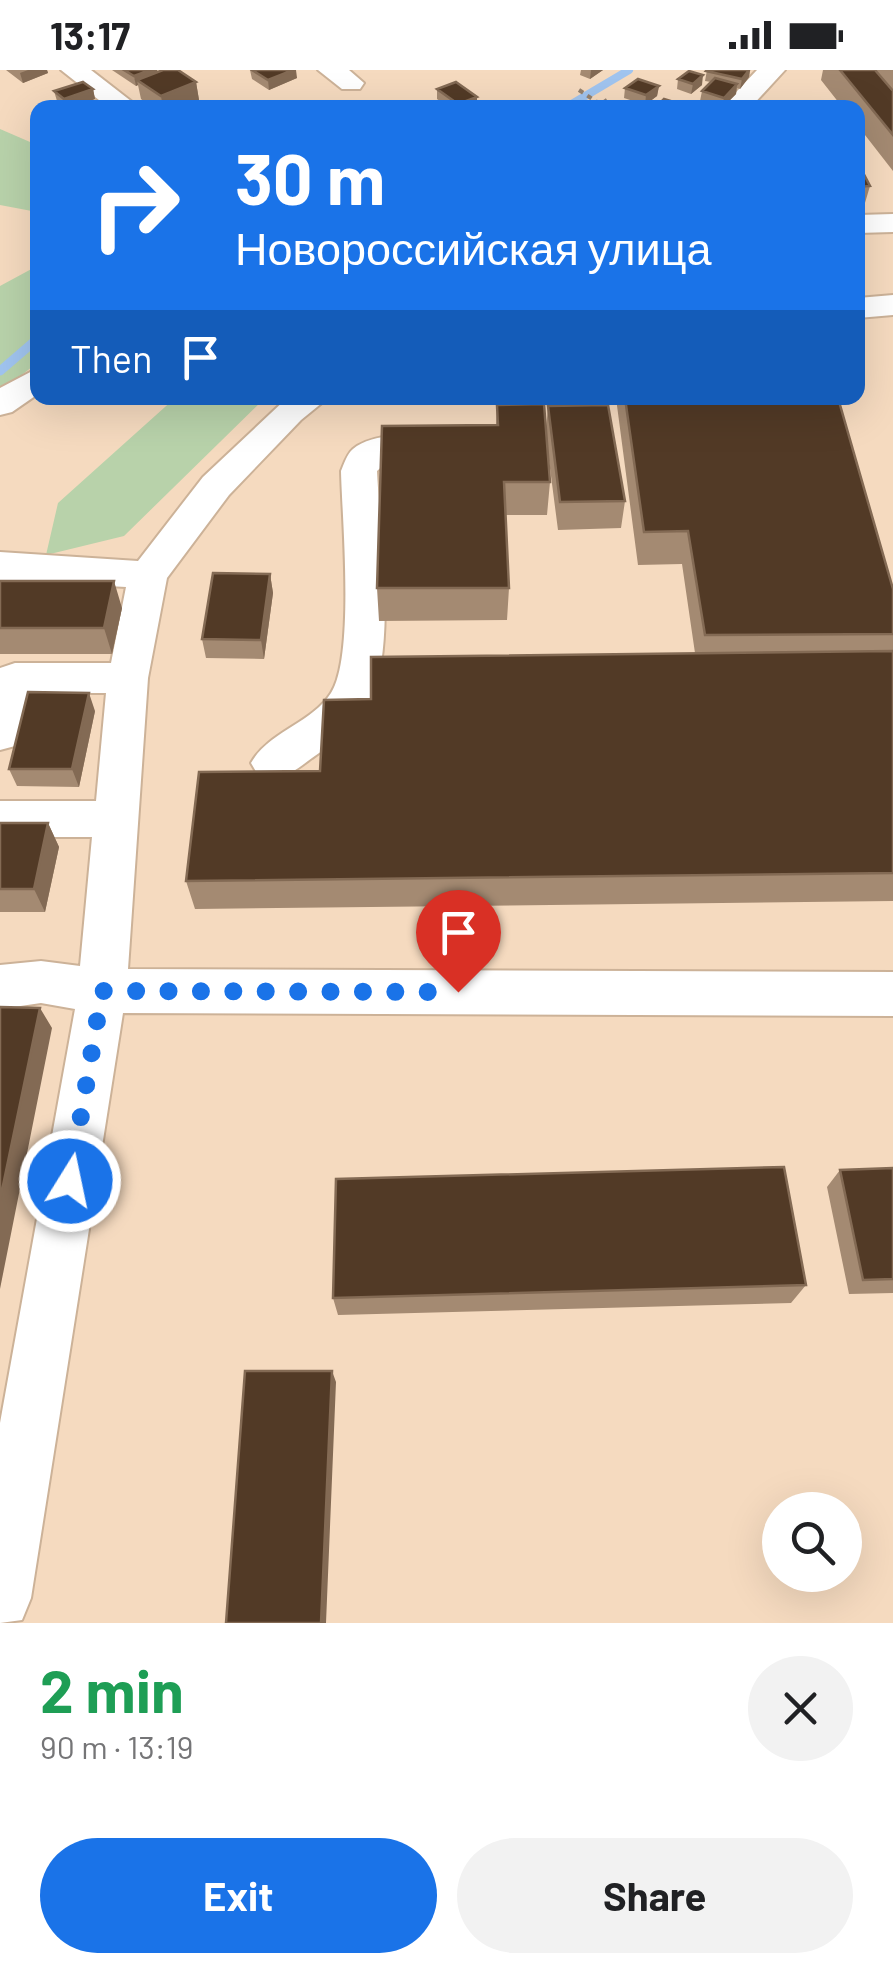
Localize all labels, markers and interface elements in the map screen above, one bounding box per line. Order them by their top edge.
text: 13:17 [50,12,130,58]
text: 30 m [235,135,385,219]
icon: right [70,140,200,270]
text: Новороссийская улица [235,220,712,274]
icon: arrive [173,330,228,385]
text: Then [70,335,153,381]
pin [416,890,501,993]
icon: arrive [431,905,486,960]
position arrow [18,1129,122,1233]
map controls [762,1492,862,1592]
button: search [762,1492,862,1592]
text: 2 min [40,1653,184,1725]
button: close [748,1656,853,1761]
text: 90 m · 13:19 [40,1727,194,1765]
button: Exit [40,1838,437,1953]
button: Share [457,1838,853,1953]

